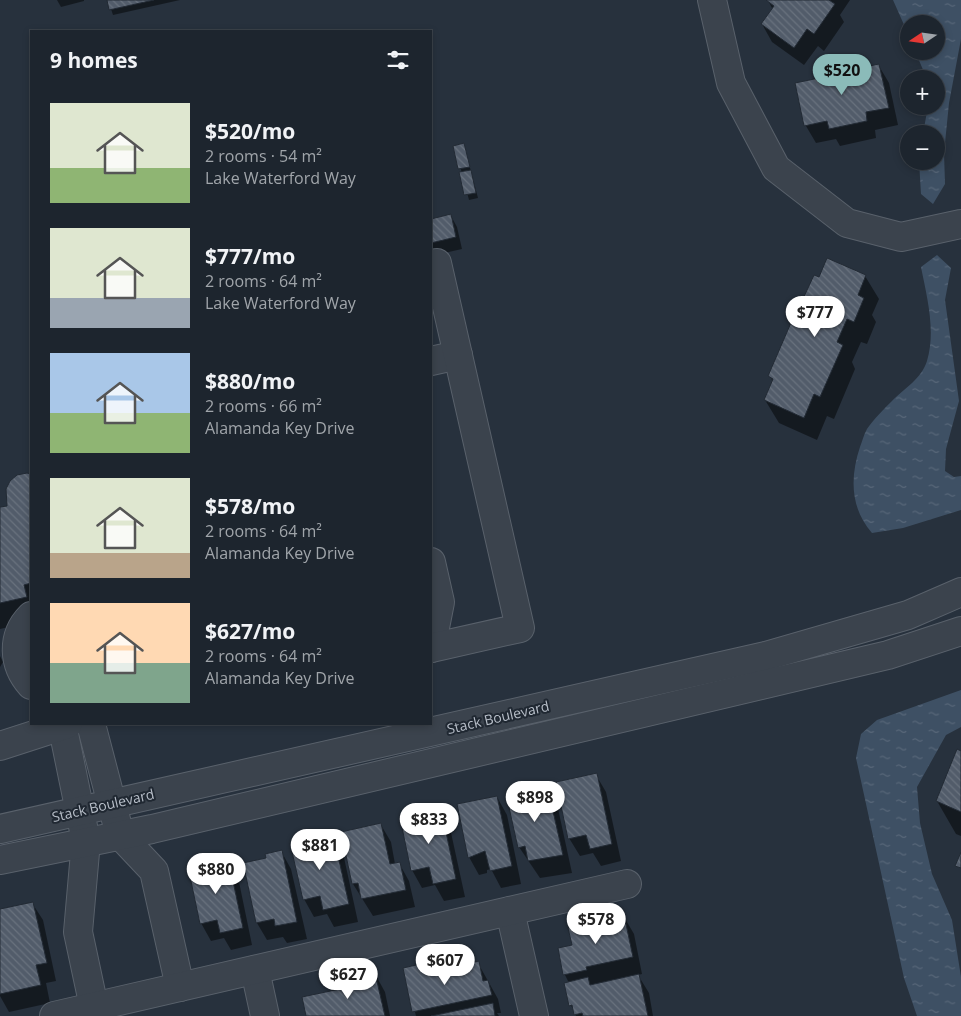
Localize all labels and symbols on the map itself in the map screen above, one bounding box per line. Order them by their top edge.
north arrow [900,15,945,60]
pin: $520 [812,54,872,96]
pin: $777 [785,296,845,338]
street label: Stack Boulevard [445,696,551,738]
pin: $898 [505,780,565,823]
street label: Stack Boulevard [50,784,156,826]
pin: $833 [399,802,459,845]
pin: $881 [290,828,350,871]
pin: $880 [186,852,246,895]
pin: $578 [566,902,626,945]
pin: $607 [415,944,475,986]
pin: $627 [318,958,378,1000]

